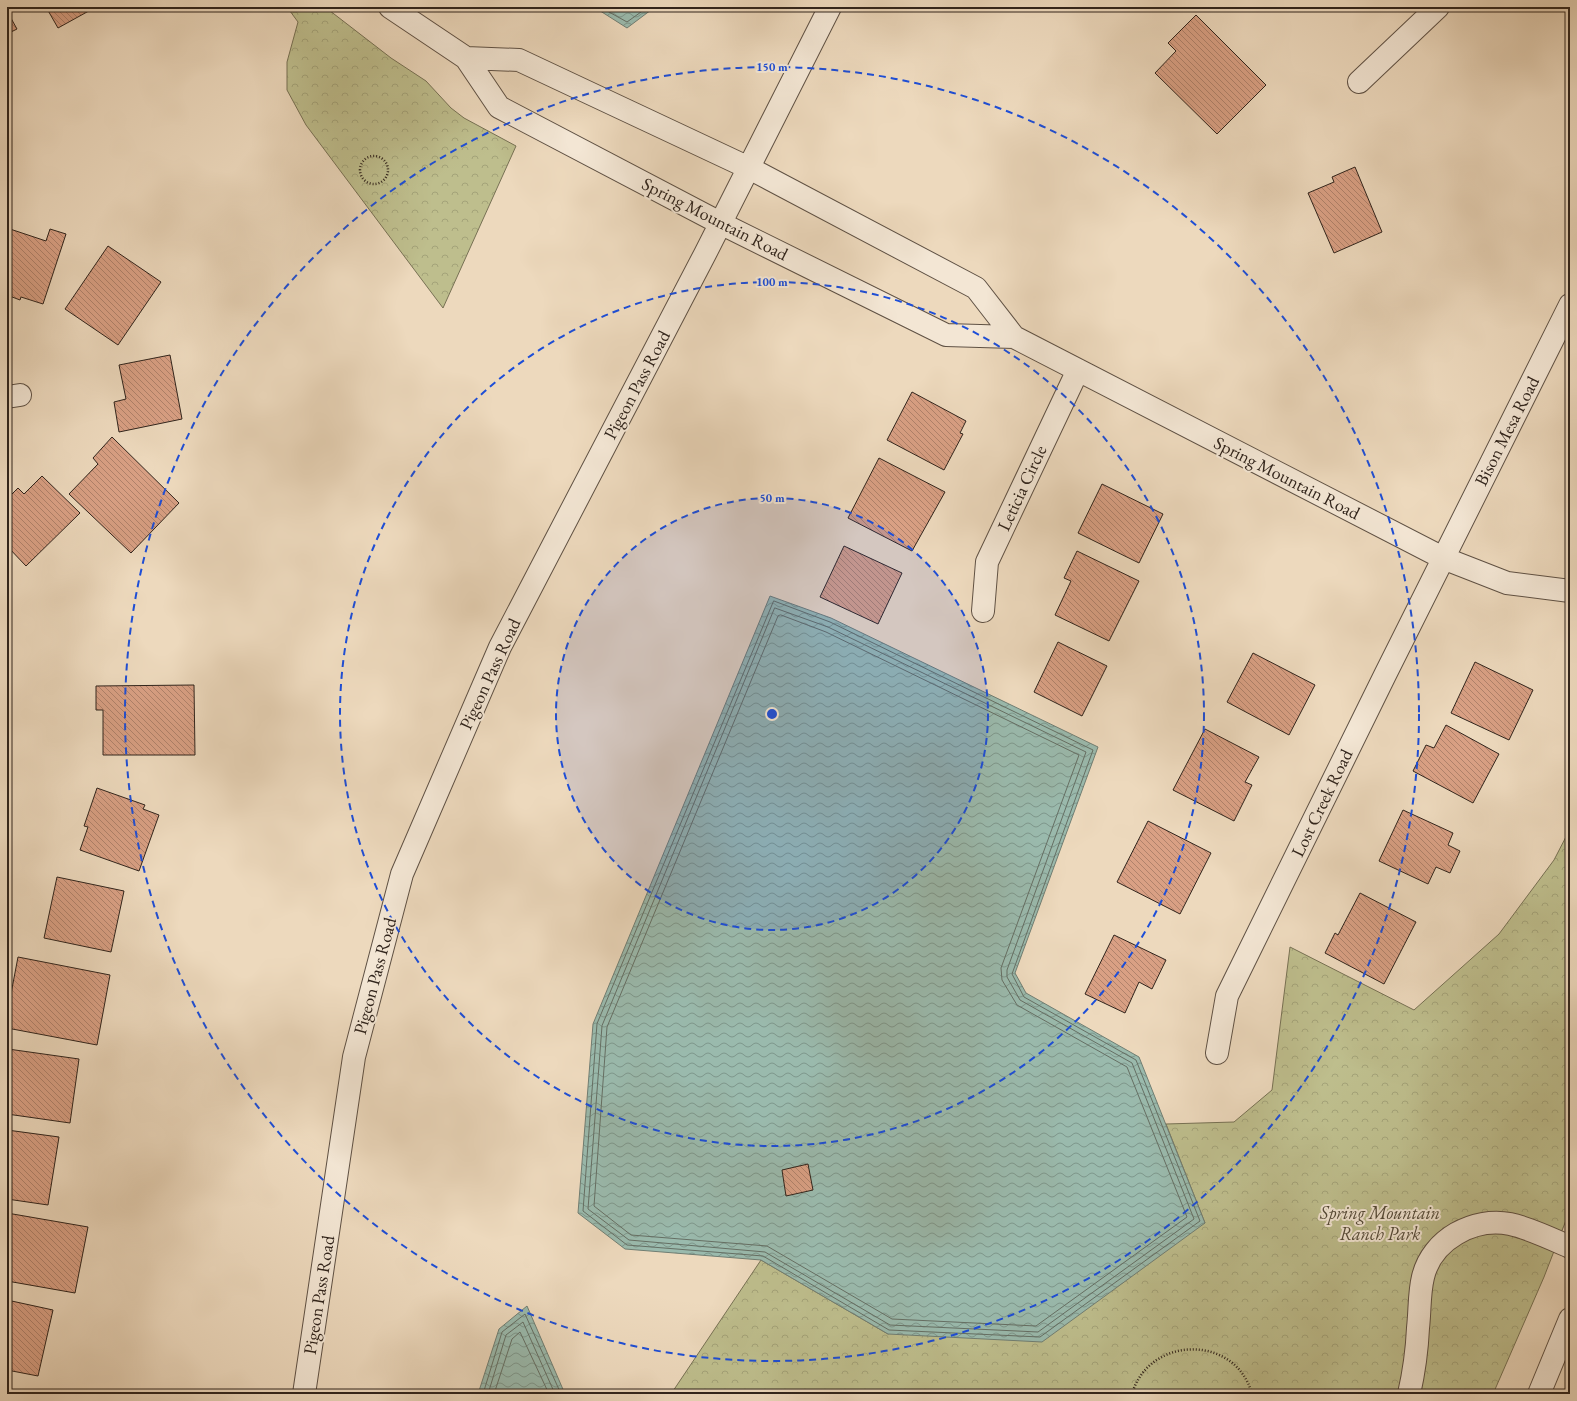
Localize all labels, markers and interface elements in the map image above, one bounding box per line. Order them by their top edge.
text: 150 m [756,59,788,75]
street label: Spring Mountain Road [638,172,793,266]
text: 100 m [756,274,788,290]
street label: Pigeon Pass Road [598,326,675,443]
street label: Bison Mesa Road [1469,371,1544,489]
street label: Spring Mountain Road [1210,431,1365,525]
street label: Leticia Circle [992,441,1051,534]
text: 50 m [759,490,785,506]
street label: Pigeon Pass Road [454,614,526,733]
centre of rings [765,707,779,721]
street label: Lost Creek Road [1286,744,1358,860]
street label: Pigeon Pass Road [348,914,401,1037]
park label: Spring Mountain Ranch Park [1319,1201,1440,1245]
street label: Pigeon Pass Road [298,1233,339,1356]

